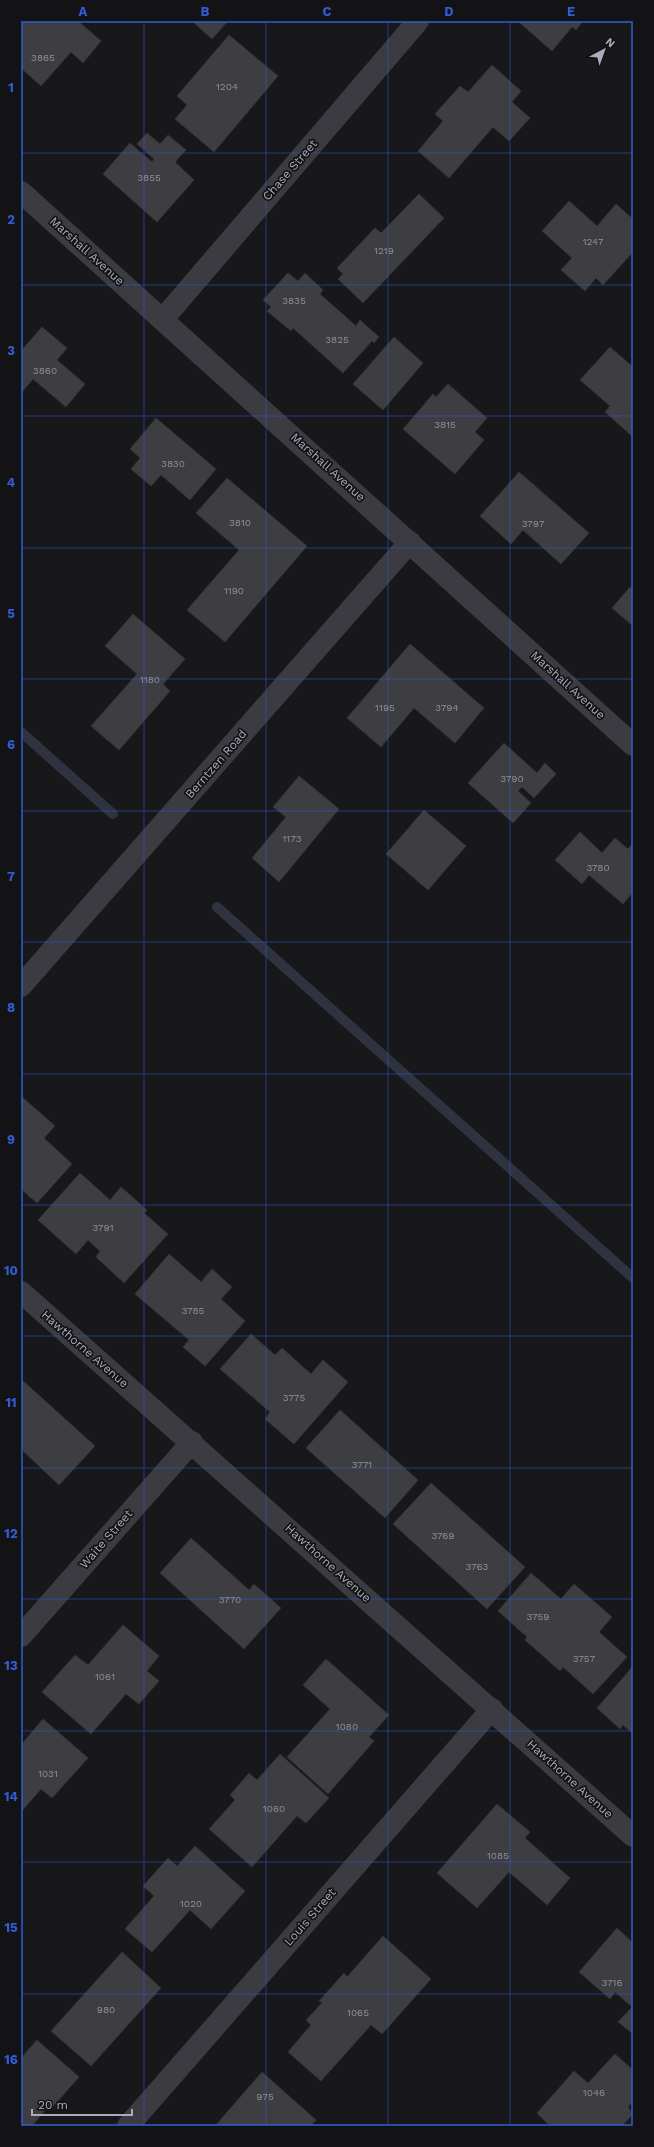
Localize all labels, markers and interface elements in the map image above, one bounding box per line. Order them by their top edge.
text: A [79,4,88,19]
text: B [201,4,210,19]
text: C [323,4,332,19]
text: D [444,4,454,19]
text: E [567,4,575,19]
north arrow [584,30,624,70]
text: N [603,35,618,50]
house number: 3865 [31,52,55,63]
text: 1 [8,80,14,95]
house number: 1204 [216,81,238,92]
street label: Chase Street [260,137,320,203]
house number: 3855 [137,172,161,183]
text: 2 [7,212,15,227]
street label: Marshall Avenue [47,214,127,288]
house number: 1247 [583,236,604,247]
house number: 1219 [374,245,394,256]
house number: 3835 [282,295,306,306]
house number: 3825 [325,334,349,345]
text: 3 [7,343,15,358]
house number: 3860 [33,365,57,376]
house number: 3815 [434,419,456,430]
street label: Marshall Avenue [288,430,368,504]
house number: 3830 [161,458,185,469]
text: 4 [7,475,16,490]
house number: 3810 [229,517,251,528]
house number: 3797 [522,518,545,529]
house number: 1190 [224,585,244,596]
text: 5 [7,606,15,621]
street label: Marshall Avenue [528,648,608,722]
house number: 1180 [140,674,160,685]
house number: 1195 [375,702,395,713]
house number: 3794 [435,702,459,713]
street label: Berntzen Road [182,727,250,801]
text: 6 [7,737,15,752]
house number: 3790 [500,773,524,784]
house number: 1173 [282,833,302,844]
house number: 3780 [586,862,610,873]
text: 7 [7,869,15,884]
text: 8 [7,1000,15,1015]
text: 9 [7,1132,15,1147]
house number: 3791 [92,1222,114,1233]
text: 10 [4,1263,18,1278]
house number: 3785 [182,1305,205,1316]
street label: Hawthorne Avenue [39,1308,131,1391]
house number: 3775 [283,1392,305,1403]
text: 11 [5,1395,17,1410]
house number: 3771 [352,1459,372,1470]
street label: Waite Street [77,1507,135,1571]
street label: Hawthorne Avenue [282,1521,374,1605]
text: 12 [4,1526,18,1541]
house number: 3769 [431,1530,455,1541]
house number: 3763 [466,1561,489,1572]
house number: 3770 [219,1594,241,1605]
house number: 3759 [526,1611,550,1622]
house number: 3757 [573,1653,596,1664]
text: 13 [4,1658,18,1673]
house number: 1061 [95,1671,115,1682]
house number: 1080 [336,1721,358,1732]
street label: Hawthorne Avenue [524,1737,616,1821]
house number: 1031 [38,1768,58,1779]
text: 14 [4,1789,19,1804]
house number: 1060 [263,1803,285,1814]
house number: 1085 [487,1850,509,1861]
street label: Louis Street [281,1885,339,1949]
house number: 1020 [180,1898,202,1909]
text: 15 [4,1920,18,1935]
house number: 3716 [601,1977,623,1988]
house number: 980 [97,2004,115,2015]
house number: 1065 [347,2007,369,2018]
text: 16 [4,2052,18,2067]
house number: 1046 [583,2087,605,2098]
scale bar [32,2091,132,2117]
house number: 975 [256,2091,274,2102]
text: 20 m [38,2098,68,2112]

